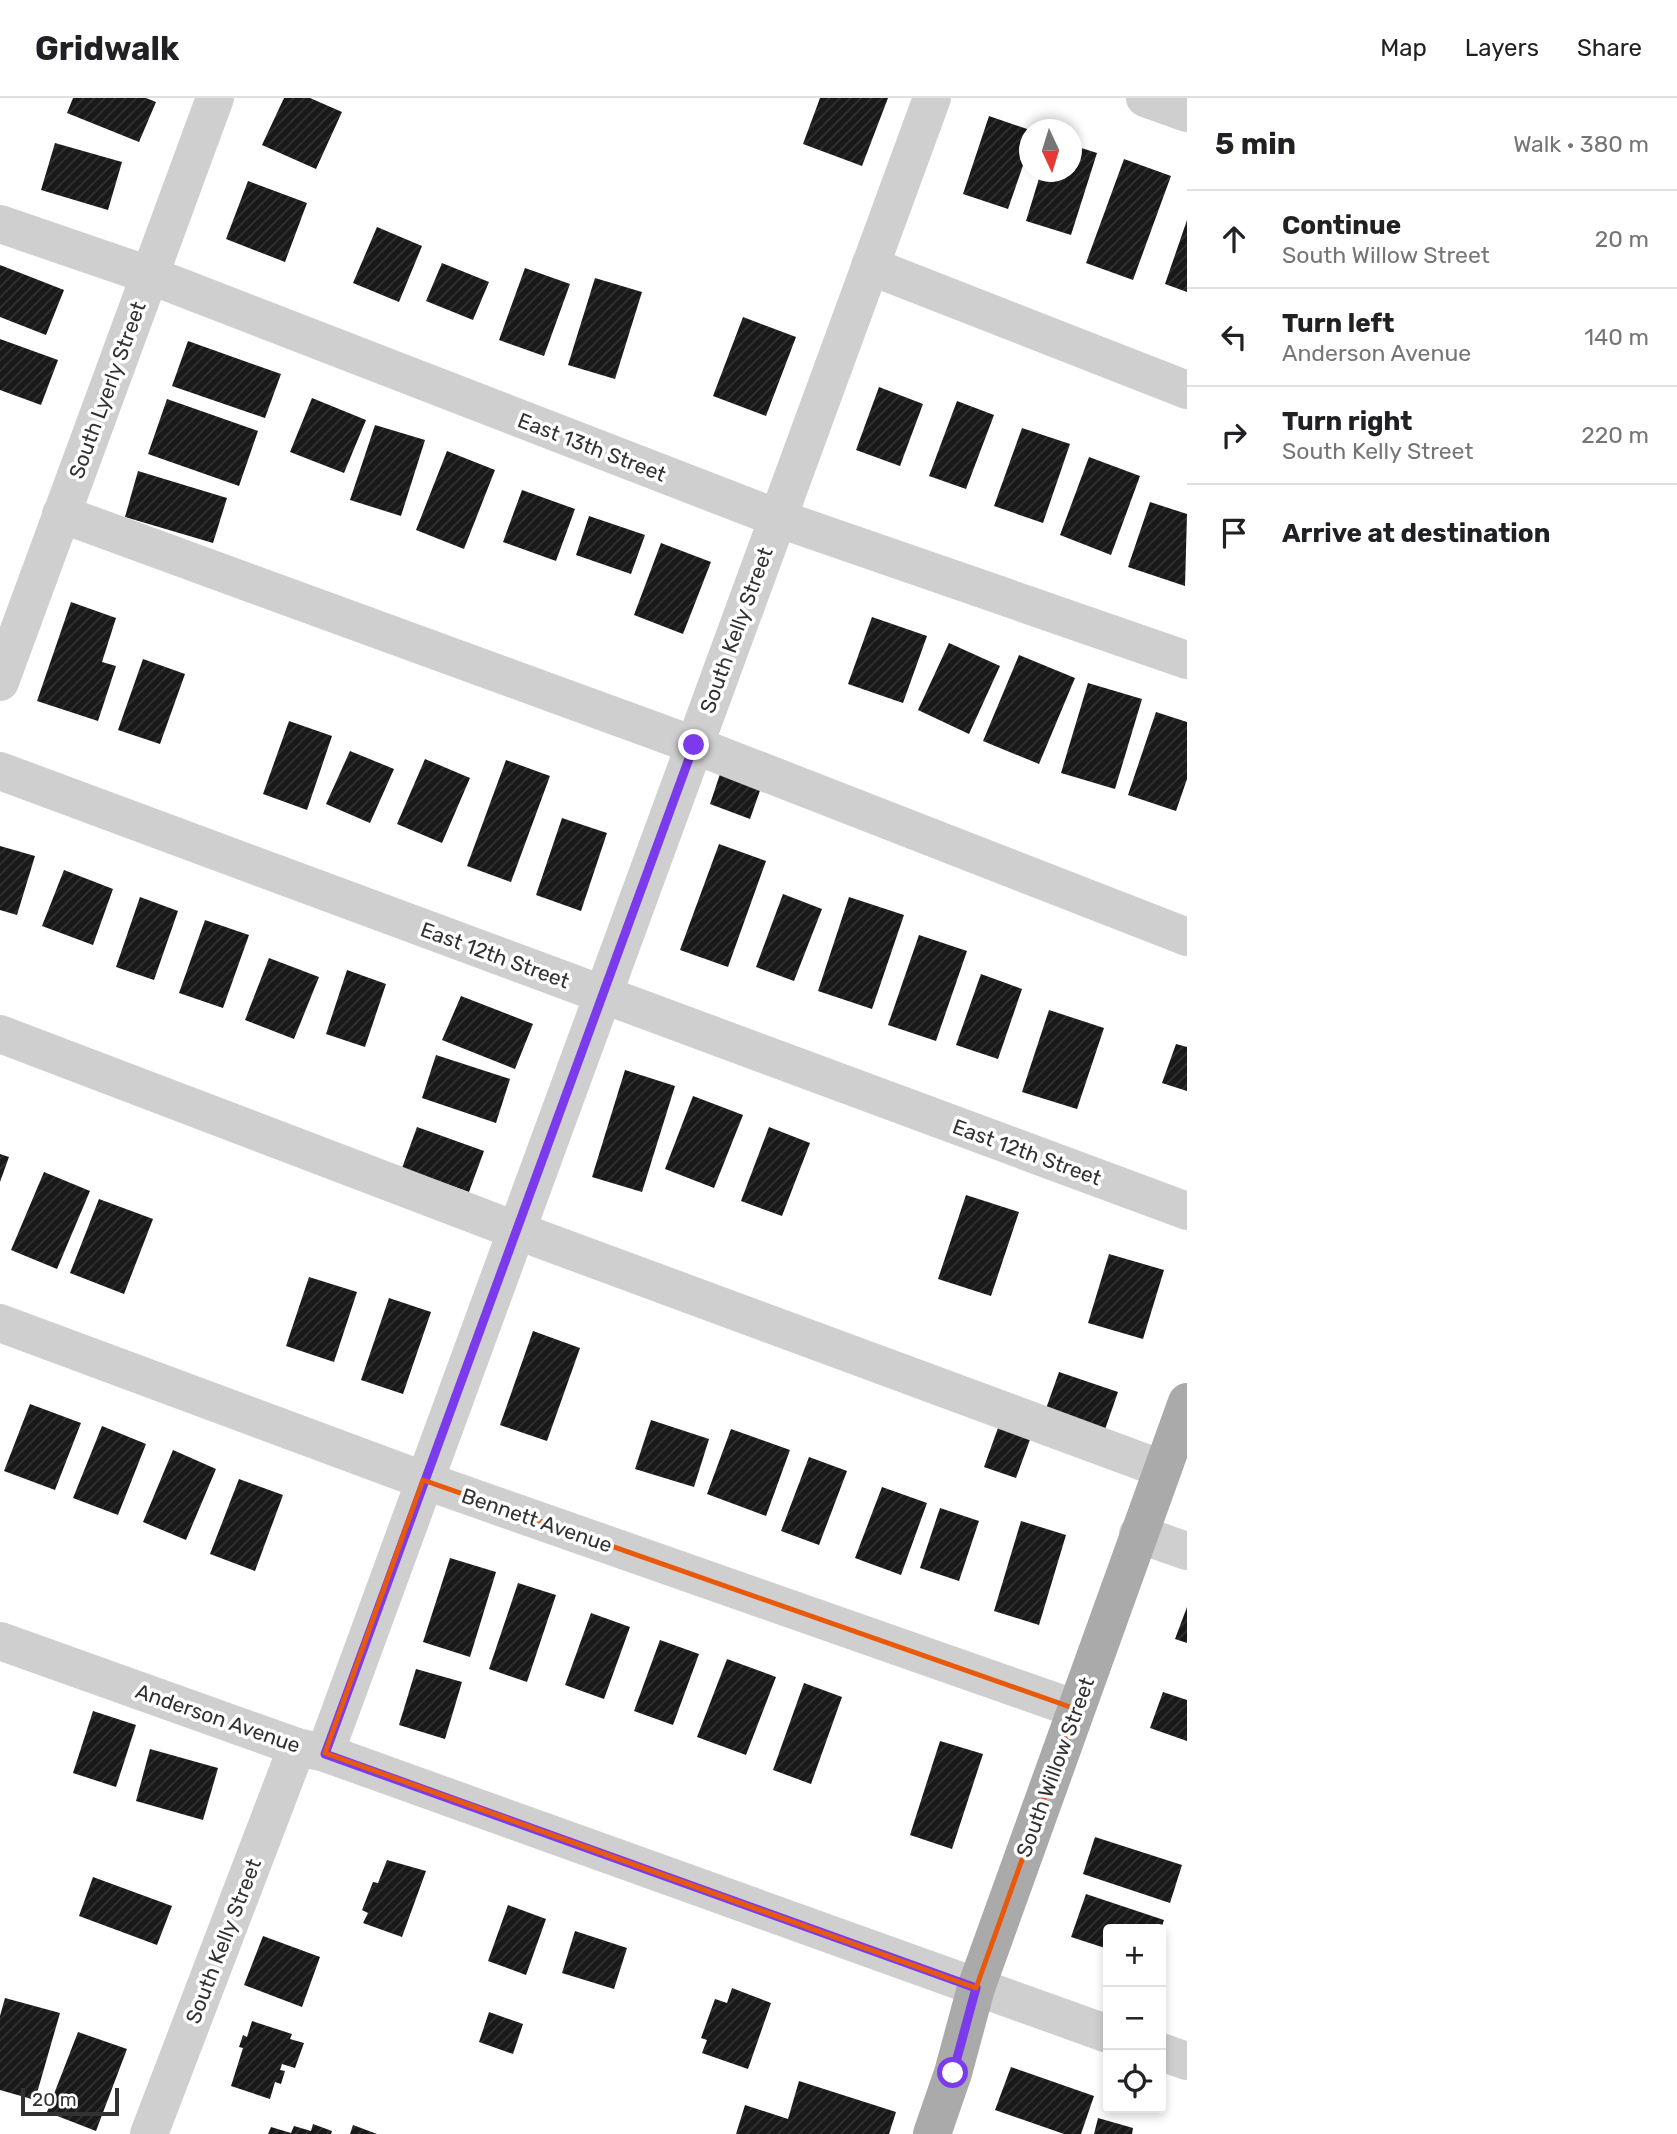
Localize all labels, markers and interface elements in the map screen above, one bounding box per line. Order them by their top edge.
text: Gridwalk [35,29,179,68]
text: Map [1380,34,1427,62]
text: Layers [1465,34,1539,62]
text: Share [1577,34,1642,62]
north arrow [1019,119,1082,182]
text: 5 min [1215,126,1296,162]
text: Walk · 380 m [1513,130,1649,158]
text: Continue [1282,210,1401,241]
icon: ahead [1215,220,1253,258]
text: 20 m [1595,225,1649,253]
text: South Willow Street [1282,241,1490,269]
street label: South Lyerly Street [63,298,151,482]
text: Turn left [1282,308,1394,339]
icon: left [1215,318,1253,356]
text: 140 m [1584,323,1649,351]
text: Anderson Avenue [1282,339,1471,367]
text: Turn right [1282,406,1412,437]
street label: East 13th Street [514,407,670,487]
icon: right [1215,416,1253,454]
text: 220 m [1581,421,1649,449]
text: South Kelly Street [1282,437,1473,465]
icon: arrive [1215,514,1253,552]
text: Arrive at destination [1282,518,1550,549]
street label: South Kelly Street [694,544,778,716]
route end [678,729,709,760]
street label: East 12th Street [417,916,573,994]
street label: East 12th Street [949,1113,1105,1191]
street label: Bennett Avenue [458,1483,616,1557]
street label: South Willow Street [1011,1674,1099,1860]
street label: Anderson Avenue [132,1678,304,1758]
street label: South Kelly Street [180,1855,266,2027]
map controls [1103,1924,1166,2113]
button: + [1103,1924,1166,1987]
button: − [1103,1987,1166,2050]
button: locate [1103,2050,1166,2113]
route start [937,2057,968,2088]
scale bar [21,2085,119,2117]
text: 20 m [32,2088,77,2111]

